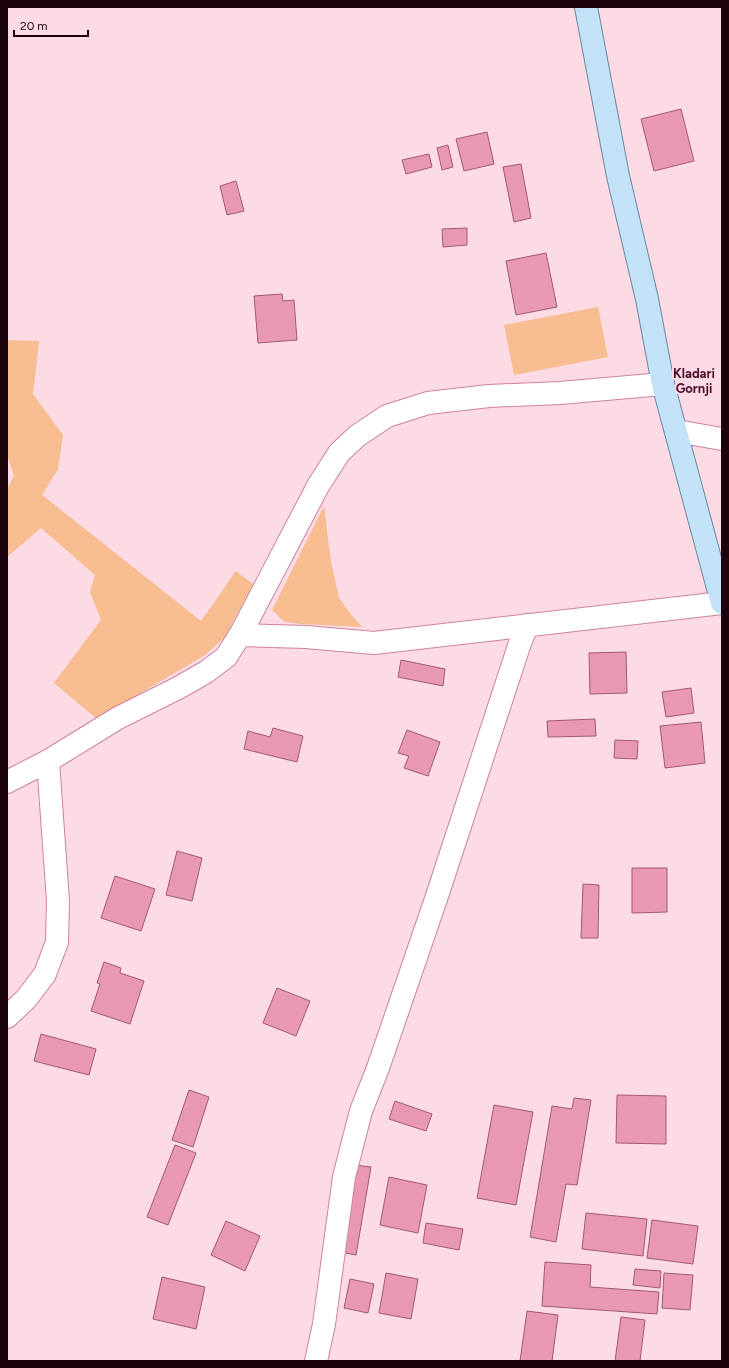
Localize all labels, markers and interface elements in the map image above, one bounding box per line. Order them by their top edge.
scale bar [14,12,88,38]
text: 20 m [20,19,48,33]
district label: Kladari Gornji [673,366,715,396]

